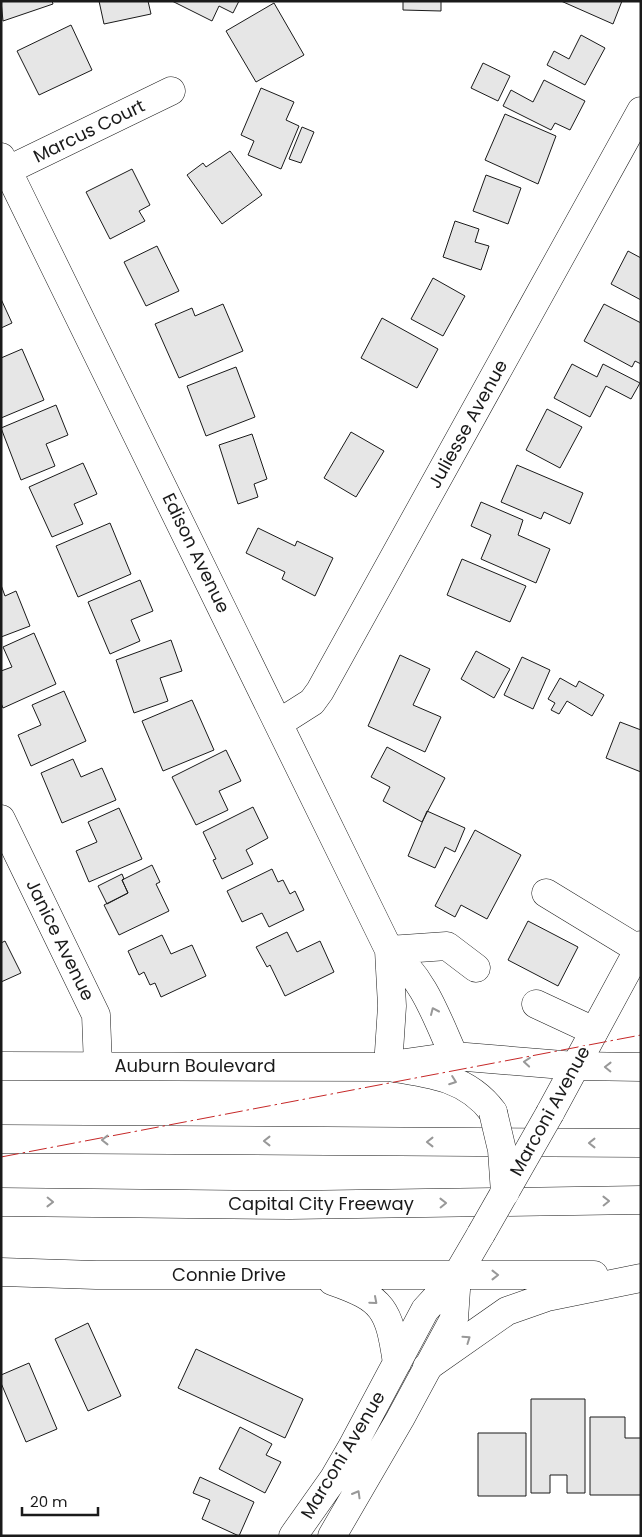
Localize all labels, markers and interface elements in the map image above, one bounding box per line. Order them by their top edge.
street label: Marcus Court [29,93,149,168]
street label: Juliesse Avenue [422,355,513,493]
street label: Edison Avenue [157,489,236,617]
street label: Janice Avenue [20,875,101,1005]
one-way arrow [429,1007,440,1016]
street label: Marconi Avenue [503,1041,596,1180]
street label: Auburn Boulevard [114,1053,276,1078]
one-way arrow [522,1056,530,1067]
one-way arrow [604,1061,612,1072]
one-way arrow [448,1075,457,1085]
one-way arrow [100,1135,108,1145]
one-way arrow [263,1136,270,1146]
one-way arrow [425,1137,433,1147]
one-way arrow [588,1138,596,1148]
street label: Capital City Freeway [228,1191,414,1216]
one-way arrow [602,1195,610,1206]
one-way arrow [46,1197,54,1207]
one-way arrow [440,1198,448,1208]
street label: Connie Drive [172,1262,286,1287]
one-way arrow [491,1270,499,1280]
one-way arrow [369,1295,378,1304]
one-way arrow [461,1336,471,1345]
street label: Marconi Avenue [294,1386,391,1523]
scale bar [22,1484,99,1516]
text: 20 m [30,1491,68,1512]
one-way arrow [351,1491,361,1500]

